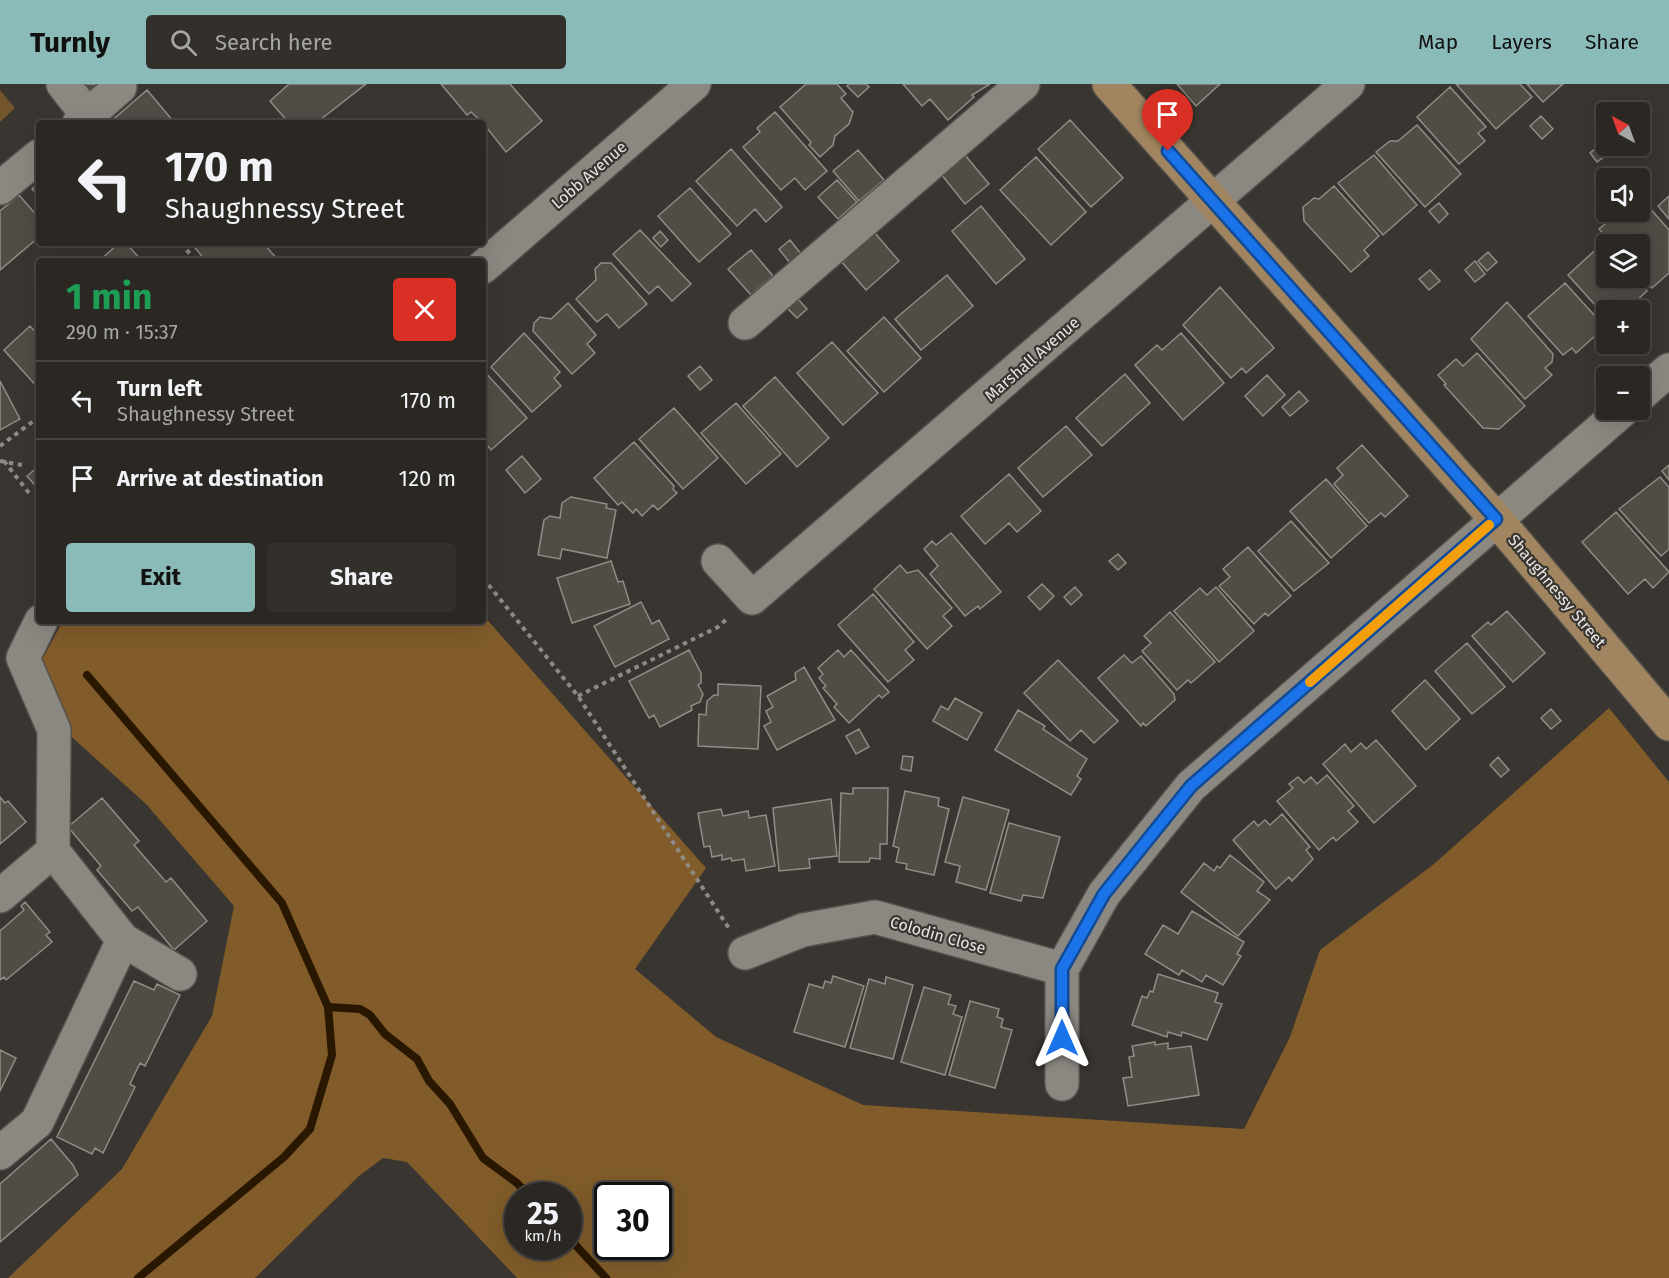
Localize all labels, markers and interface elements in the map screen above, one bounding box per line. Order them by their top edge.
search box [146,15,566,69]
text: Turnly [30,26,110,59]
icon: search [167,26,200,59]
text: Search here [215,29,332,56]
text: Map [1418,29,1458,55]
text: Layers [1491,29,1552,55]
text: Share [1585,29,1639,55]
pin [1142,89,1193,151]
icon: arrive [1151,98,1184,131]
north arrow [1596,102,1650,156]
map controls [1596,102,1650,420]
street label: Lobb Avenue [548,137,630,213]
text: 170 m [165,142,274,192]
icon: left [66,144,144,222]
button: sound [1596,168,1650,222]
text: Shaughnessy Street [165,193,405,225]
button: layers [1596,234,1650,288]
text: 1 min [66,275,153,319]
button: close [393,278,456,341]
button: + [1596,300,1650,354]
street label: Marshall Avenue [981,313,1083,405]
text: 290 m · 15:37 [66,320,178,344]
button: − [1596,366,1650,420]
text: Turn left [117,375,202,402]
icon: left [66,384,99,417]
text: 170 m [400,387,456,414]
text: Shaughnessy Street [117,402,294,426]
icon: arrive [66,462,99,495]
text: Arrive at destination [117,465,324,492]
text: 120 m [399,465,456,492]
street label: Shaughnessy Street [1504,531,1610,652]
button: Exit [66,543,255,612]
button: Share [267,543,456,612]
street label: Colodin Close [888,912,988,958]
position arrow [1030,1006,1094,1070]
speed limit sign: 30 [594,1182,672,1260]
text: 25 [527,1196,559,1232]
text: km/h [524,1227,562,1245]

